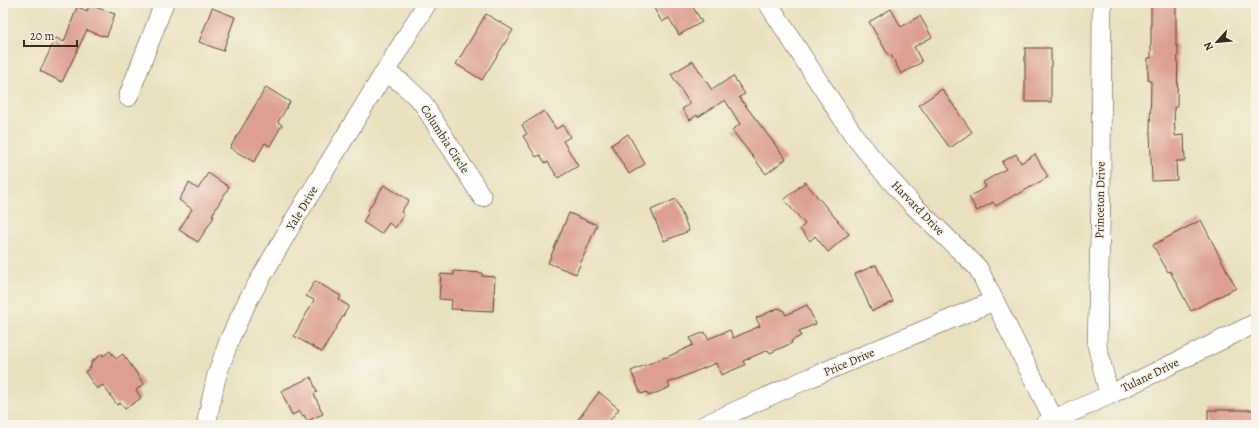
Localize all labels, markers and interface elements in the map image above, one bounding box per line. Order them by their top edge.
scale bar [24,22,77,48]
north arrow [1197,22,1237,62]
text: 20 m [30,28,54,44]
text: N [1200,39,1217,53]
street label: Columbia Circle [417,102,473,176]
street label: Princeton Drive [1091,161,1109,239]
street label: Harvard Drive [888,177,948,239]
street label: Yale Drive [282,183,321,234]
street label: Price Drive [821,344,877,380]
street label: Tulane Drive [1118,354,1182,396]

